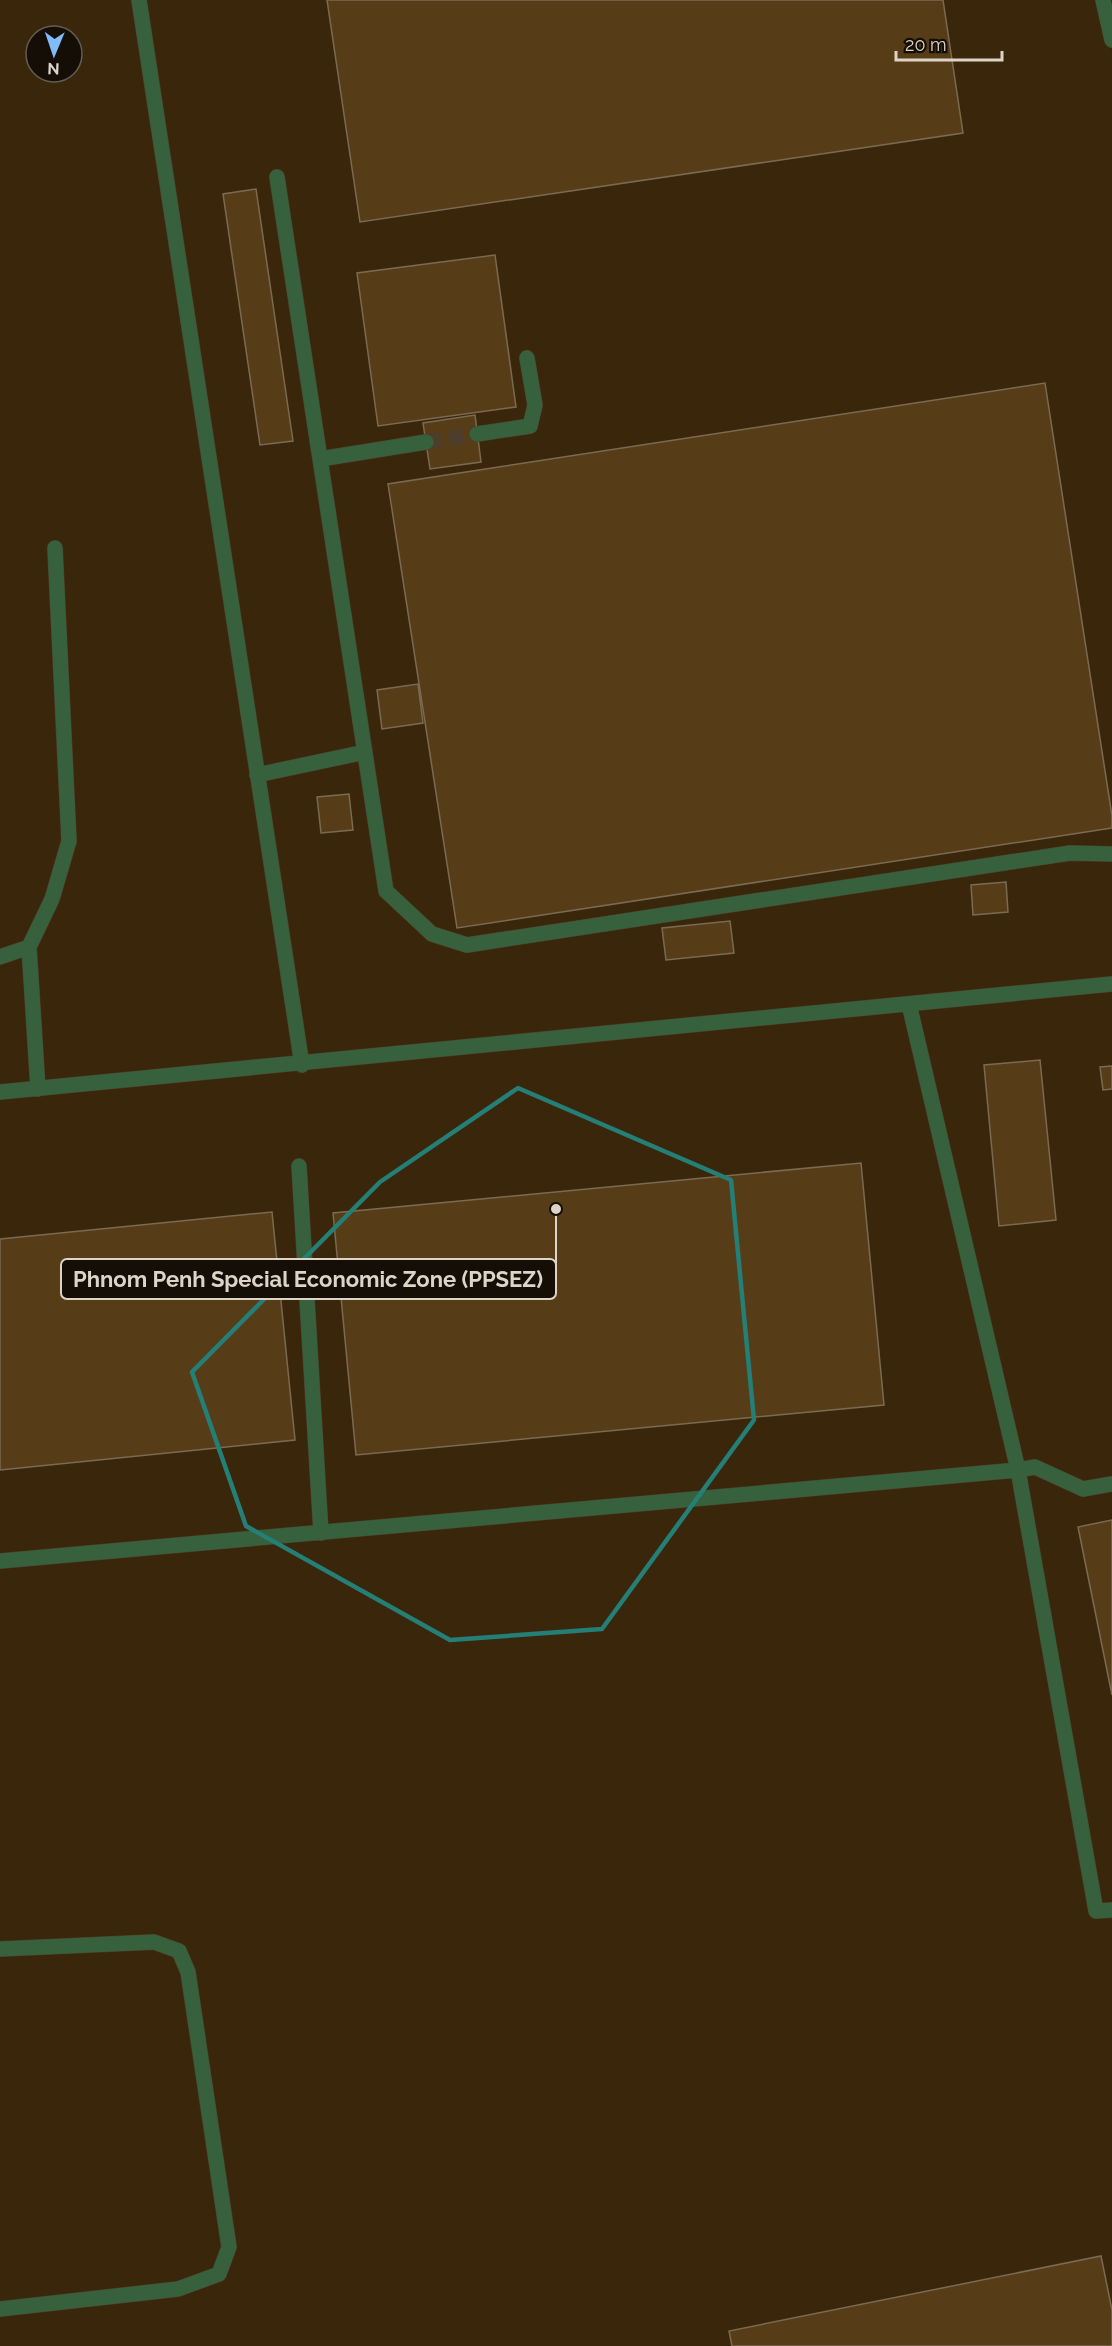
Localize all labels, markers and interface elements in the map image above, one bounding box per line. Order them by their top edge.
north arrow [24,24,84,84]
scale bar [896,24,1002,62]
text: 20 m [905,34,947,55]
text: N [47,59,60,78]
callout: Phnom Penh Special Economic Zone (PPSEZ) [61,1259,556,1299]
text: Phnom Penh Special Economic Zone (PPSEZ) [73,1266,543,1292]

